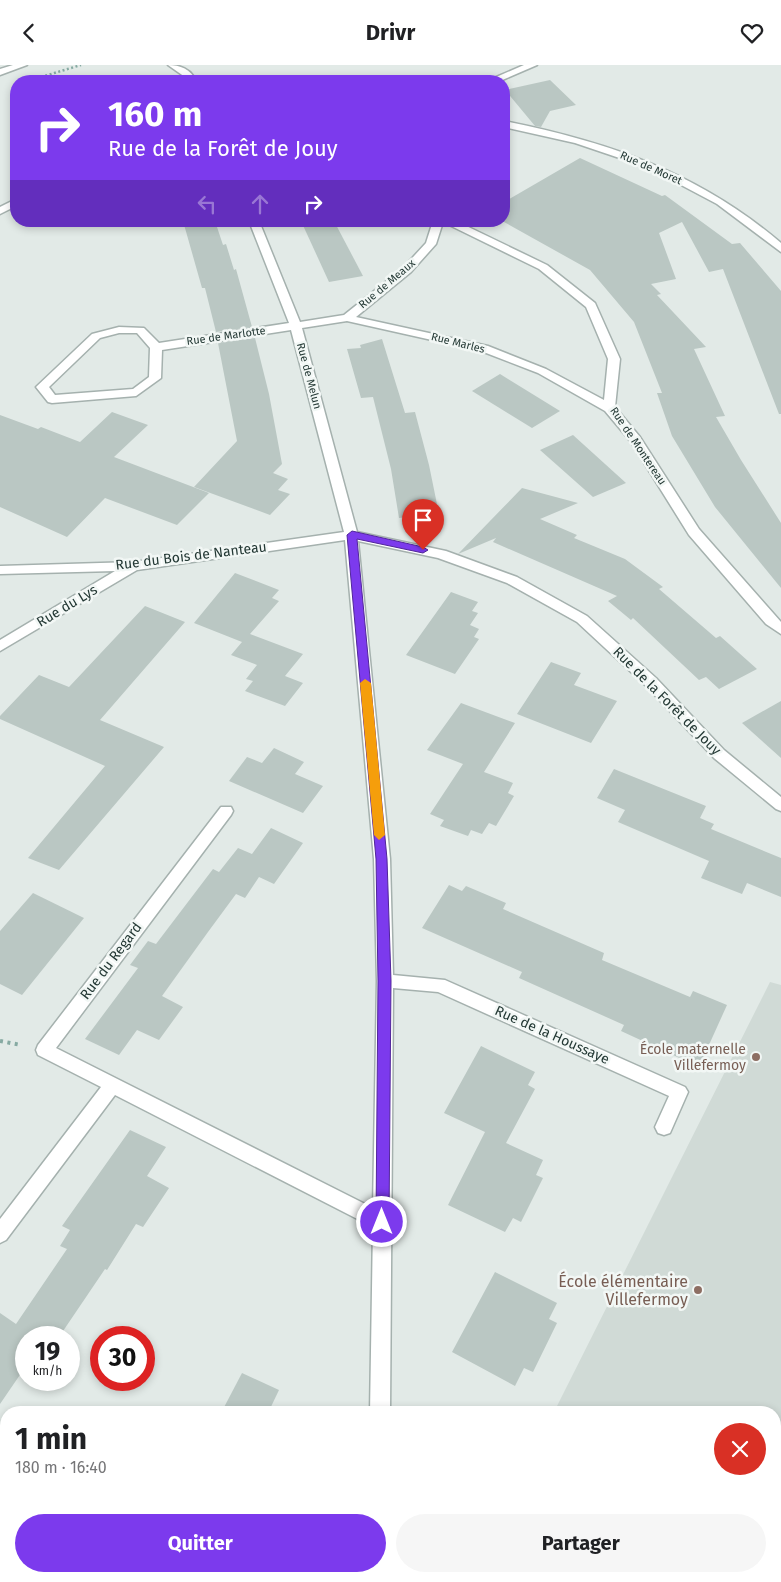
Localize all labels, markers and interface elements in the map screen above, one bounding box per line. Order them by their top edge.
icon: back [15,19,43,47]
text: Drivr [366,19,415,46]
icon: heart [738,19,766,47]
text: 160 m [108,93,202,135]
icon: right [25,95,90,160]
text: Rue de la Forêt de Jouy [108,135,338,162]
street label: Rue de Moret [618,149,684,187]
icon: left [193,190,221,218]
icon: ahead [246,190,274,218]
icon: right [299,190,327,218]
street label: Rue de Meaux [356,256,418,311]
street label: Rue de Marlotte [186,324,266,348]
street label: Rue Marles [430,330,486,356]
street label: Rue de Melun [294,341,324,411]
street label: Rue de Montereau [607,405,669,487]
pin [402,499,444,550]
icon: arrive [409,506,437,534]
street label: Rue du Bois de Nanteau [114,538,268,574]
street label: Rue du Lys [34,581,101,631]
street label: Rue de la Forêt de Jouy [609,643,725,759]
street label: Rue du Regard [77,919,145,1003]
street label: Rue de la Houssaye [492,1002,612,1068]
place label: École maternelle Villefermoy [640,1040,746,1074]
marker: École maternelle Villefermoy [750,1051,762,1063]
position arrow [355,1195,407,1247]
place label: École élémentaire Villefermoy [558,1271,688,1309]
marker: École élémentaire Villefermoy [692,1284,704,1296]
speed limit sign: 30 [90,1326,155,1391]
text: 19 [35,1337,60,1367]
text: km/h [33,1364,62,1378]
text: 1 min [15,1421,87,1457]
button: close [714,1423,766,1475]
text: 180 m · 16:40 [15,1458,107,1477]
button: Quitter [15,1514,386,1572]
button: Partager [396,1514,766,1572]

